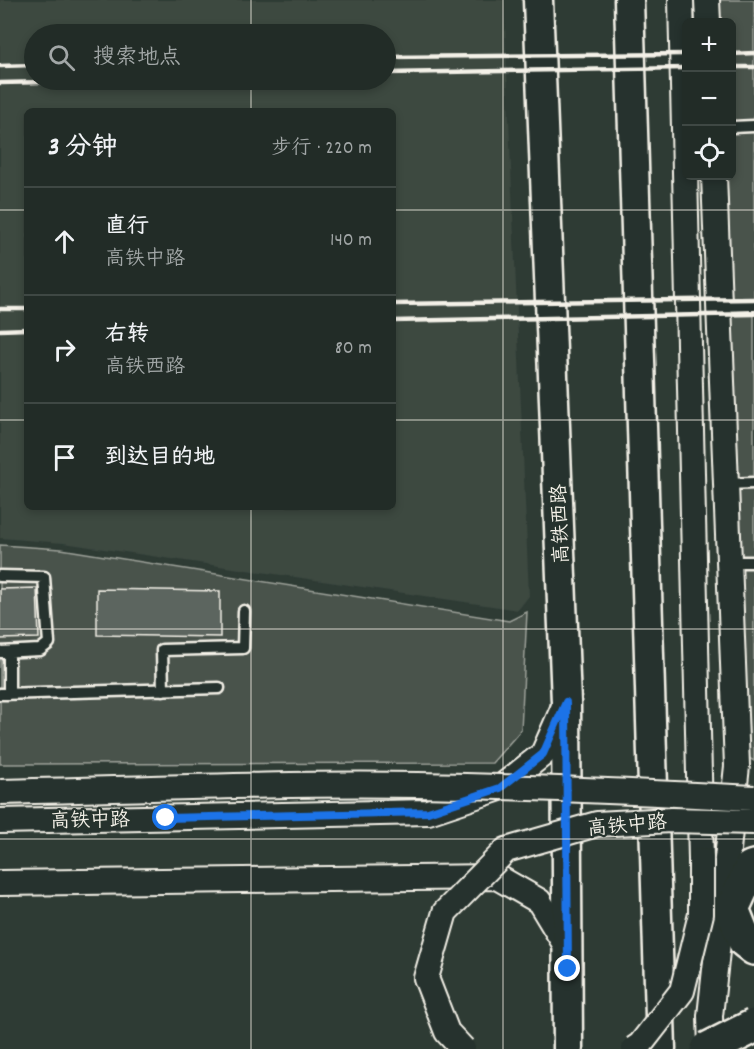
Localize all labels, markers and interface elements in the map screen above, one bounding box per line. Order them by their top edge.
map controls [682,18,736,180]
button: + [682,18,736,72]
search box [24,24,396,90]
icon: search [45,41,78,74]
text: 搜索地点 [93,43,181,74]
button: − [682,72,736,126]
button: locate [682,126,736,180]
text: 3 分钟 [48,130,118,167]
text: 步行 · 220 m [272,135,372,163]
text: 直行 [105,212,149,243]
icon: ahead [48,225,81,258]
text: 140 m [330,227,372,255]
text: 高铁中路 [105,246,185,274]
text: 右转 [105,320,149,351]
icon: right [48,333,81,366]
text: 80 m [335,335,372,363]
text: 高铁西路 [105,354,185,382]
icon: arrive [48,441,81,474]
text: 到达目的地 [105,443,215,474]
street label: 高铁西路 [547,482,577,564]
route start [152,804,178,830]
street label: 高铁中路 [50,807,131,837]
street label: 高铁中路 [586,809,669,844]
route end [554,955,580,981]

